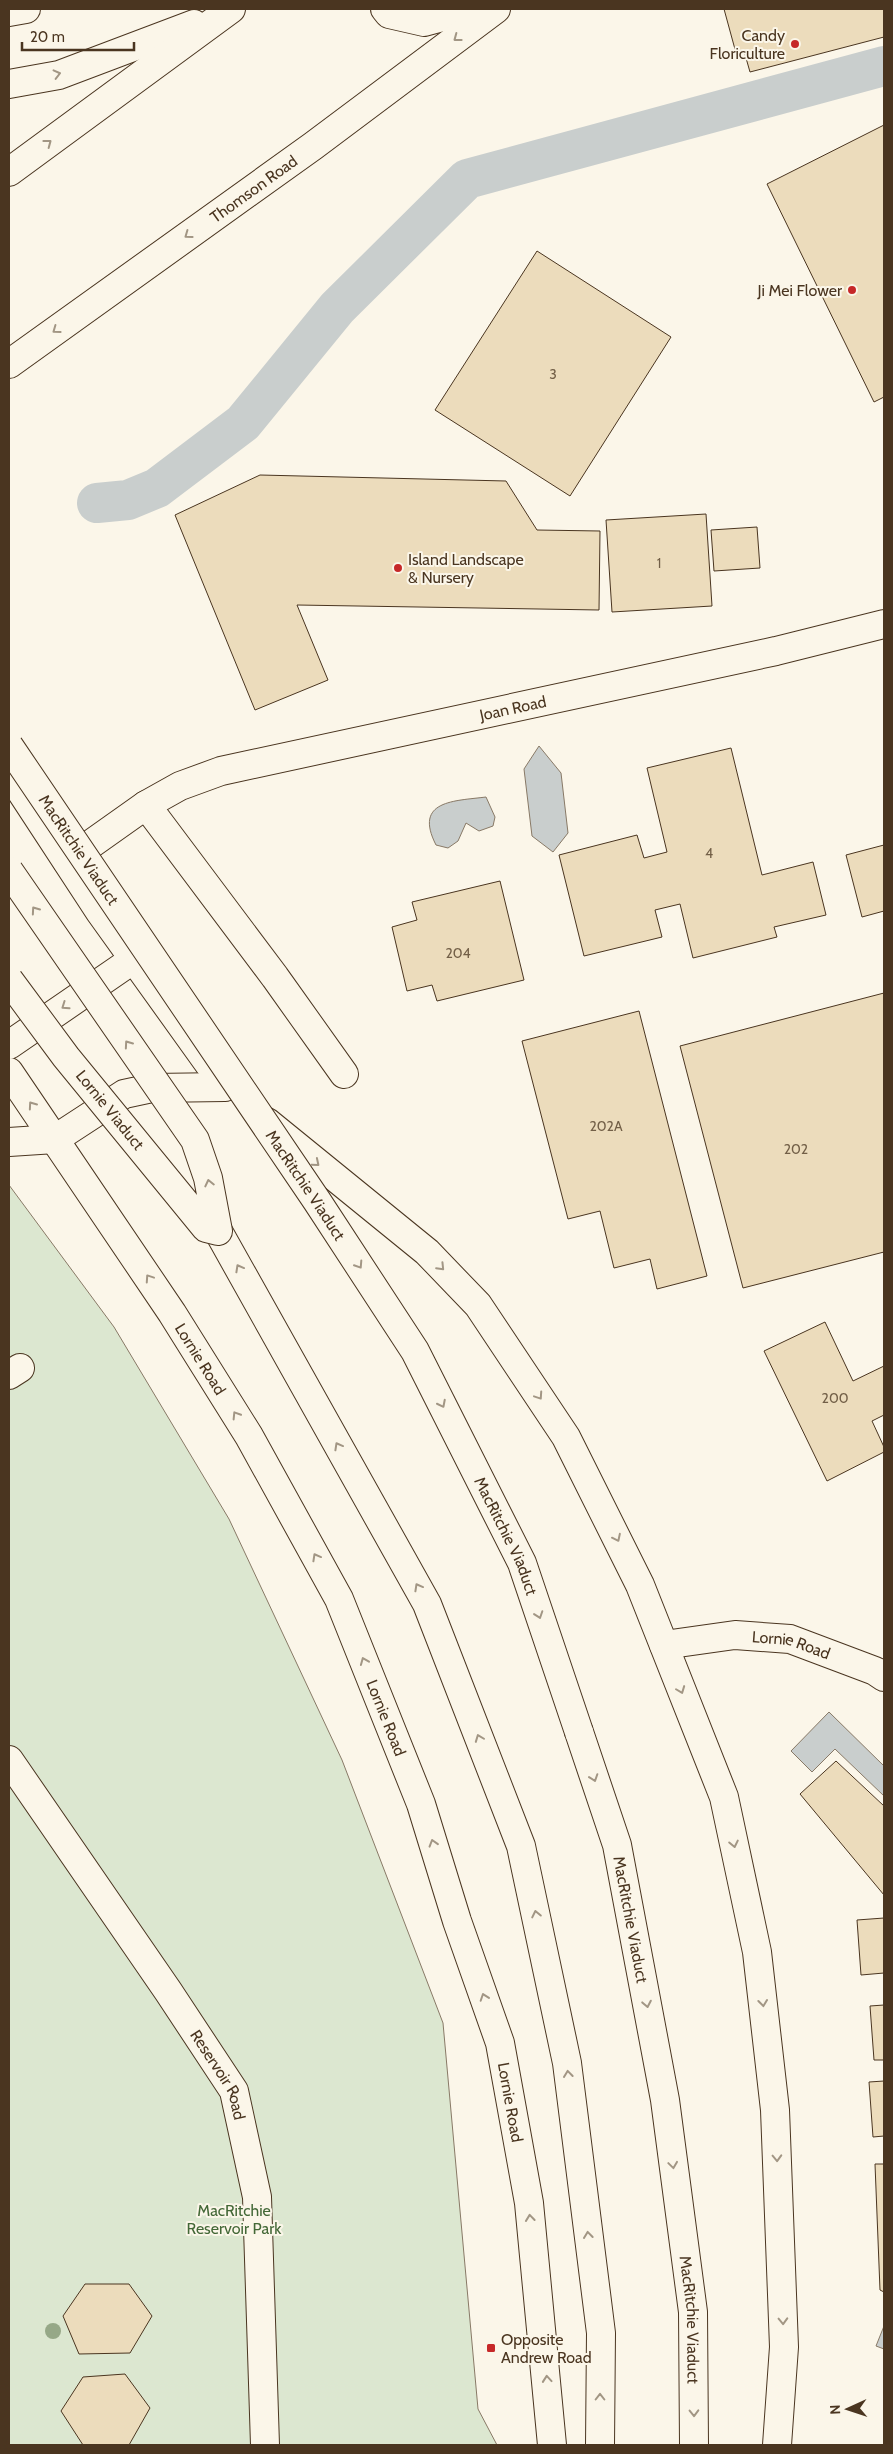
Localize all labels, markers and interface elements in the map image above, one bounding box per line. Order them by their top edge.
scale bar [22,20,135,52]
place label: Candy Floriculture [710,26,785,63]
text: 20 m [30,28,65,46]
one-way arrow [453,32,463,41]
marker: Candy Floriculture [789,38,801,50]
one-way arrow [52,70,60,80]
one-way arrow [42,140,52,149]
street label: Thomson Road [206,151,301,226]
one-way arrow [184,229,194,238]
place label: Ji Mei Flower [757,281,843,300]
marker: Ji Mei Flower [846,284,858,296]
one-way arrow [52,324,62,333]
house number: 3 [549,365,557,383]
place label: Island Landscape & Nursery [408,550,524,587]
house number: 1 [657,554,661,572]
marker: Island Landscape & Nursery [392,562,404,574]
street label: Joan Road [477,691,548,725]
street label: MacRitchie Viaduct [35,791,123,909]
house number: 4 [705,844,713,862]
one-way arrow [32,906,41,916]
house number: 204 [445,944,471,962]
one-way arrow [61,1000,71,1009]
one-way arrow [125,1040,134,1049]
street label: Lornie Viaduct [72,1066,148,1154]
one-way arrow [29,1102,38,1111]
house number: 202A [589,1117,623,1135]
street label: MacRitchie Viaduct [262,1126,350,1244]
house number: 202 [784,1140,808,1158]
one-way arrow [311,1157,320,1166]
one-way arrow [204,1178,215,1187]
one-way arrow [352,1260,362,1269]
one-way arrow [435,1261,444,1270]
one-way arrow [235,1265,245,1274]
one-way arrow [145,1274,155,1283]
street label: Lornie Road [171,1320,230,1398]
house number: 200 [822,1389,849,1407]
one-way arrow [532,1391,542,1400]
one-way arrow [436,1399,446,1408]
one-way arrow [233,1412,242,1421]
one-way arrow [335,1442,345,1451]
street label: MacRitchie Viaduct [471,1474,542,1598]
one-way arrow [610,1533,621,1542]
one-way arrow [312,1553,322,1562]
one-way arrow [414,1584,424,1593]
one-way arrow [533,1610,543,1619]
street label: Lornie Road [751,1627,833,1663]
one-way arrow [360,1657,370,1666]
street label: Lornie Road [363,1677,410,1759]
one-way arrow [675,1685,685,1694]
one-way arrow [475,1734,485,1743]
one-way arrow [589,1774,599,1782]
one-way arrow [429,1839,439,1848]
one-way arrow [728,1839,738,1848]
street label: MacRitchie Viaduct [610,1854,652,1985]
one-way arrow [531,1910,541,1919]
one-way arrow [480,1994,490,2002]
one-way arrow [641,2000,652,2009]
one-way arrow [757,2000,768,2008]
street label: Reservoir Road [187,2026,249,2122]
street label: Lornie Road [494,2061,527,2144]
one-way arrow [563,2069,574,2077]
one-way arrow [772,2155,782,2163]
one-way arrow [668,2160,678,2169]
park label: MacRitchie Reservoir Park [187,2201,282,2238]
one-way arrow [525,2213,536,2221]
one-way arrow [583,2230,594,2238]
street label: MacRitchie Viaduct [676,2254,703,2384]
one-way arrow [778,2317,789,2325]
place label: Opposite Andrew Road [501,2330,592,2367]
marker: Opposite Andrew Road [485,2342,497,2354]
one-way arrow [541,2375,552,2383]
north arrow [823,2384,873,2434]
one-way arrow [595,2392,605,2400]
text: N [826,2404,844,2415]
one-way arrow [689,2410,699,2418]

